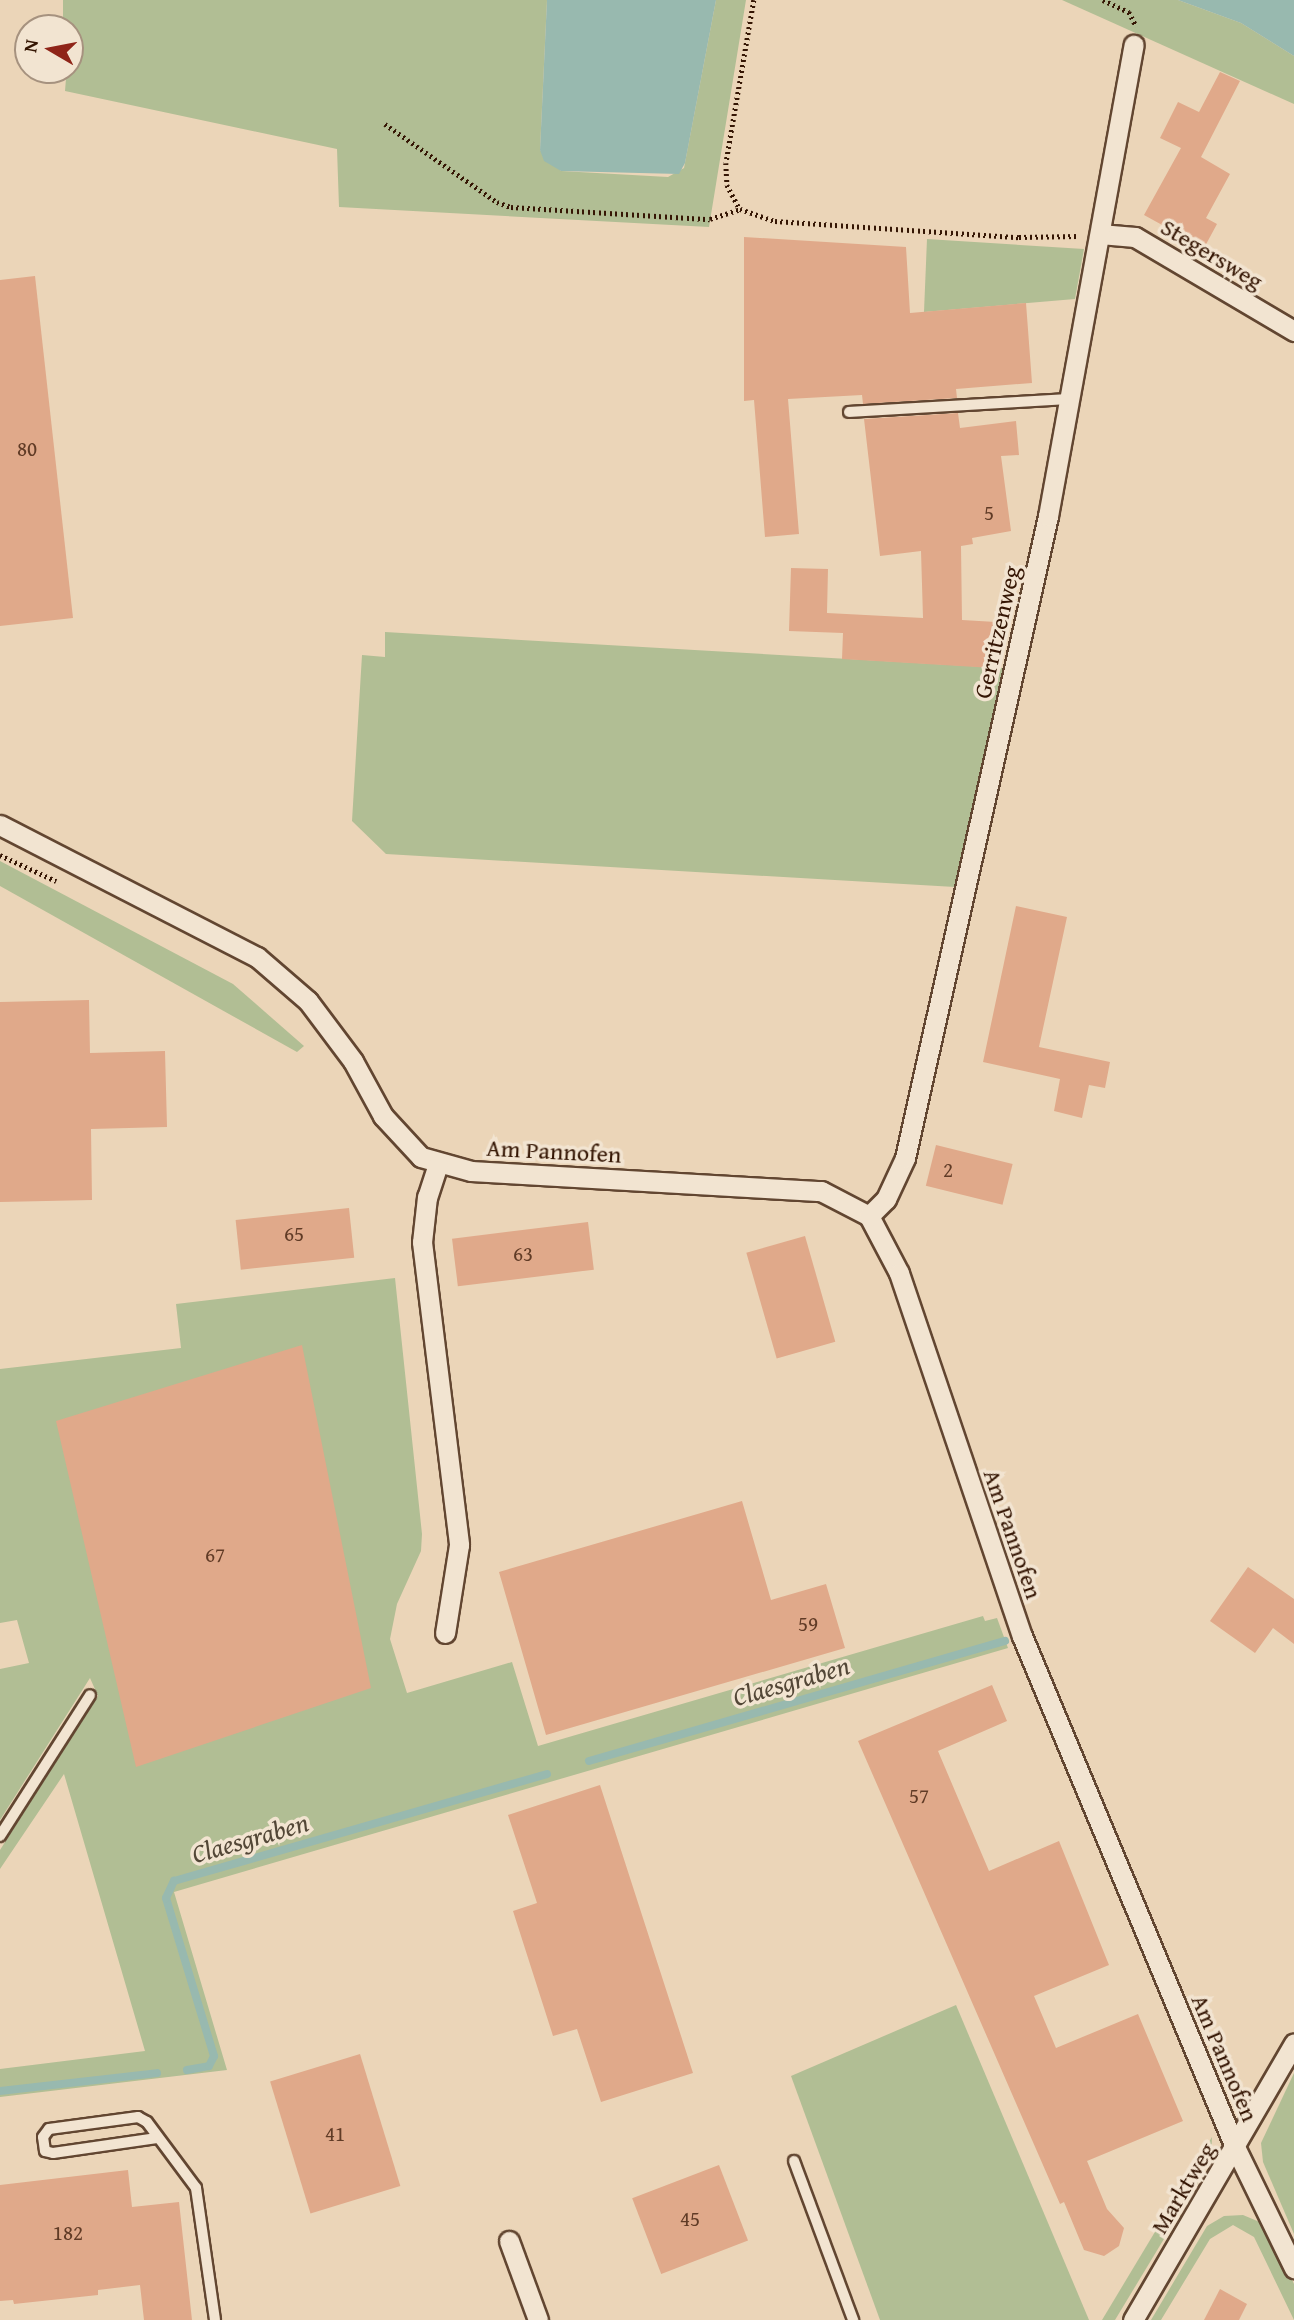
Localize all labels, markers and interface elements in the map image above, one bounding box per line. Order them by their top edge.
north arrow [14,14,84,84]
text: N [15,37,45,54]
street label: Stegersweg [1156,212,1268,296]
house number: 80 [17,436,37,462]
house number: 5 [984,500,994,526]
street label: Gerritzenweg [968,563,1026,701]
street label: Am Pannofen [486,1133,622,1169]
house number: 2 [943,1157,953,1183]
house number: 65 [284,1221,304,1247]
house number: 63 [513,1241,533,1267]
street label: Am Pannofen [977,1465,1049,1603]
house number: 67 [205,1542,225,1568]
house number: 59 [798,1611,818,1637]
water label: Claesgraben [729,1650,853,1712]
house number: 57 [909,1783,929,1809]
water label: Claesgraben [188,1807,312,1869]
street label: Am Pannofen [1185,1990,1265,2126]
house number: 41 [325,2121,345,2147]
street label: Marktweg [1145,2137,1221,2239]
house number: 45 [680,2206,700,2232]
house number: 182 [53,2220,83,2246]

